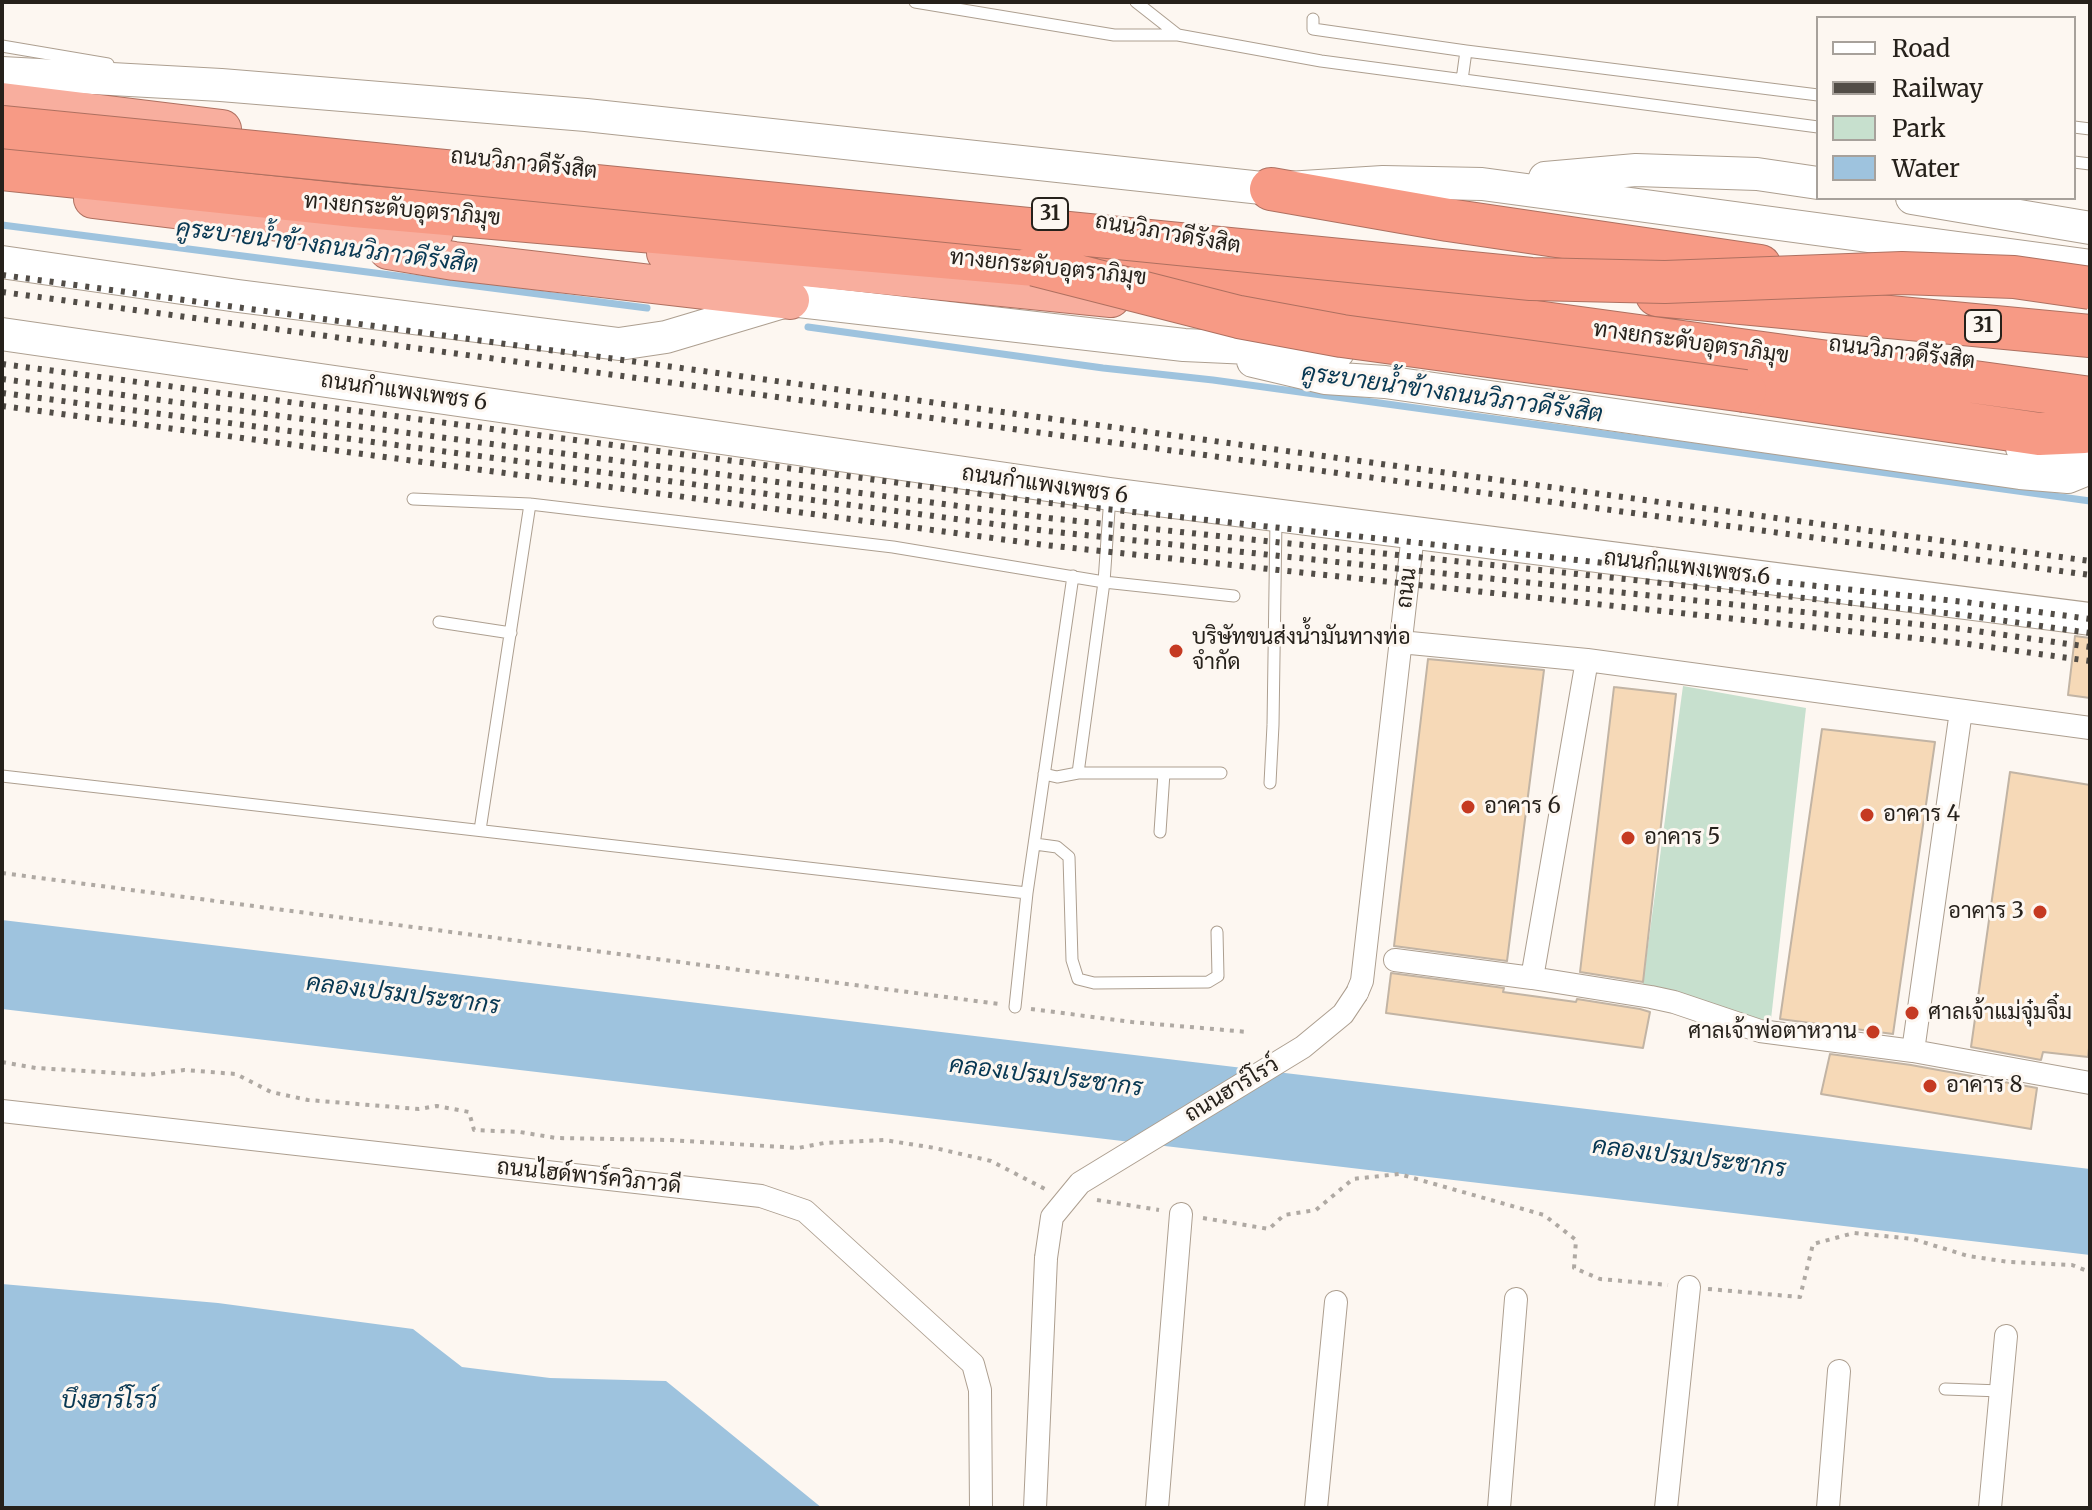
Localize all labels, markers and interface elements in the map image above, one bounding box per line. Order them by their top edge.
legend [1816,16,2076,200]
text: Road [1892,33,1950,64]
text: Railway [1892,73,1983,104]
text: Park [1892,113,1945,144]
street label: ถนนวิภาวดีรังสิต [449,143,599,185]
text: Water [1892,153,1960,184]
street label: ทางยกระดับอุตราภิมุข [302,188,502,232]
road number: 31 [1032,198,1068,230]
street label: ถนนวิภาวดีรังสิต [1093,208,1243,260]
water label: คูระบายน้ำข้างถนนวิภาวดีรังสิต [174,214,480,280]
street label: ทางยกระดับอุตราภิมุข [948,245,1148,291]
road number: 31 [1965,310,2001,342]
street label: ทางยกระดับอุตราภิมุข [1591,316,1791,370]
street label: ถนนวิภาวดีรังสิต [1827,331,1977,375]
water label: คูระบายน้ำข้างถนนวิภาวดีรังสิต [1299,359,1605,429]
street label: ถนนกำแพงเพชร 6 [319,367,489,417]
street label: ถนนกำแพงเพชร 6 [960,460,1130,510]
street label: ถนนกำแพงเพชร 6 [1602,545,1772,591]
street label: ถนน [1391,566,1423,610]
place label: บริษัทขนส่งน้ำมันทางท่อ จำกัด [1192,625,1411,676]
marker: บริษัทขนส่งน้ำมันทางท่อ จำกัด [1167,642,1185,660]
place label: อาคาร 6 [1484,794,1561,820]
marker: อาคาร 6 [1459,798,1477,816]
place label: อาคาร 4 [1883,802,1960,828]
marker: อาคาร 4 [1858,806,1876,824]
place label: อาคาร 5 [1644,825,1720,851]
marker: อาคาร 5 [1619,829,1637,847]
place label: อาคาร 3 [1948,899,2024,925]
marker: อาคาร 3 [2031,903,2049,921]
water label: คลองเปรมประชากร [305,969,501,1021]
place label: ศาลเจ้าแม่จุ๋มจิ๋ม [1928,1000,2072,1026]
marker: ศาลเจ้าแม่จุ๋มจิ๋ม [1903,1004,1921,1022]
place label: ศาลเจ้าพ่อตาหวาน [1688,1019,1857,1045]
marker: ศาลเจ้าพ่อตาหวาน [1864,1023,1882,1041]
water label: คลองเปรมประชากร [948,1051,1144,1103]
street label: ถนนฮาร์โรว์ [1180,1052,1284,1128]
place label: อาคาร 8 [1946,1073,2022,1099]
marker: อาคาร 8 [1921,1077,1939,1095]
water label: คลองเปรมประชากร [1591,1132,1787,1184]
street label: ถนนไฮด์พาร์ควิภาวดี [496,1154,682,1200]
water label: บึงฮาร์โรว์ [61,1387,157,1415]

